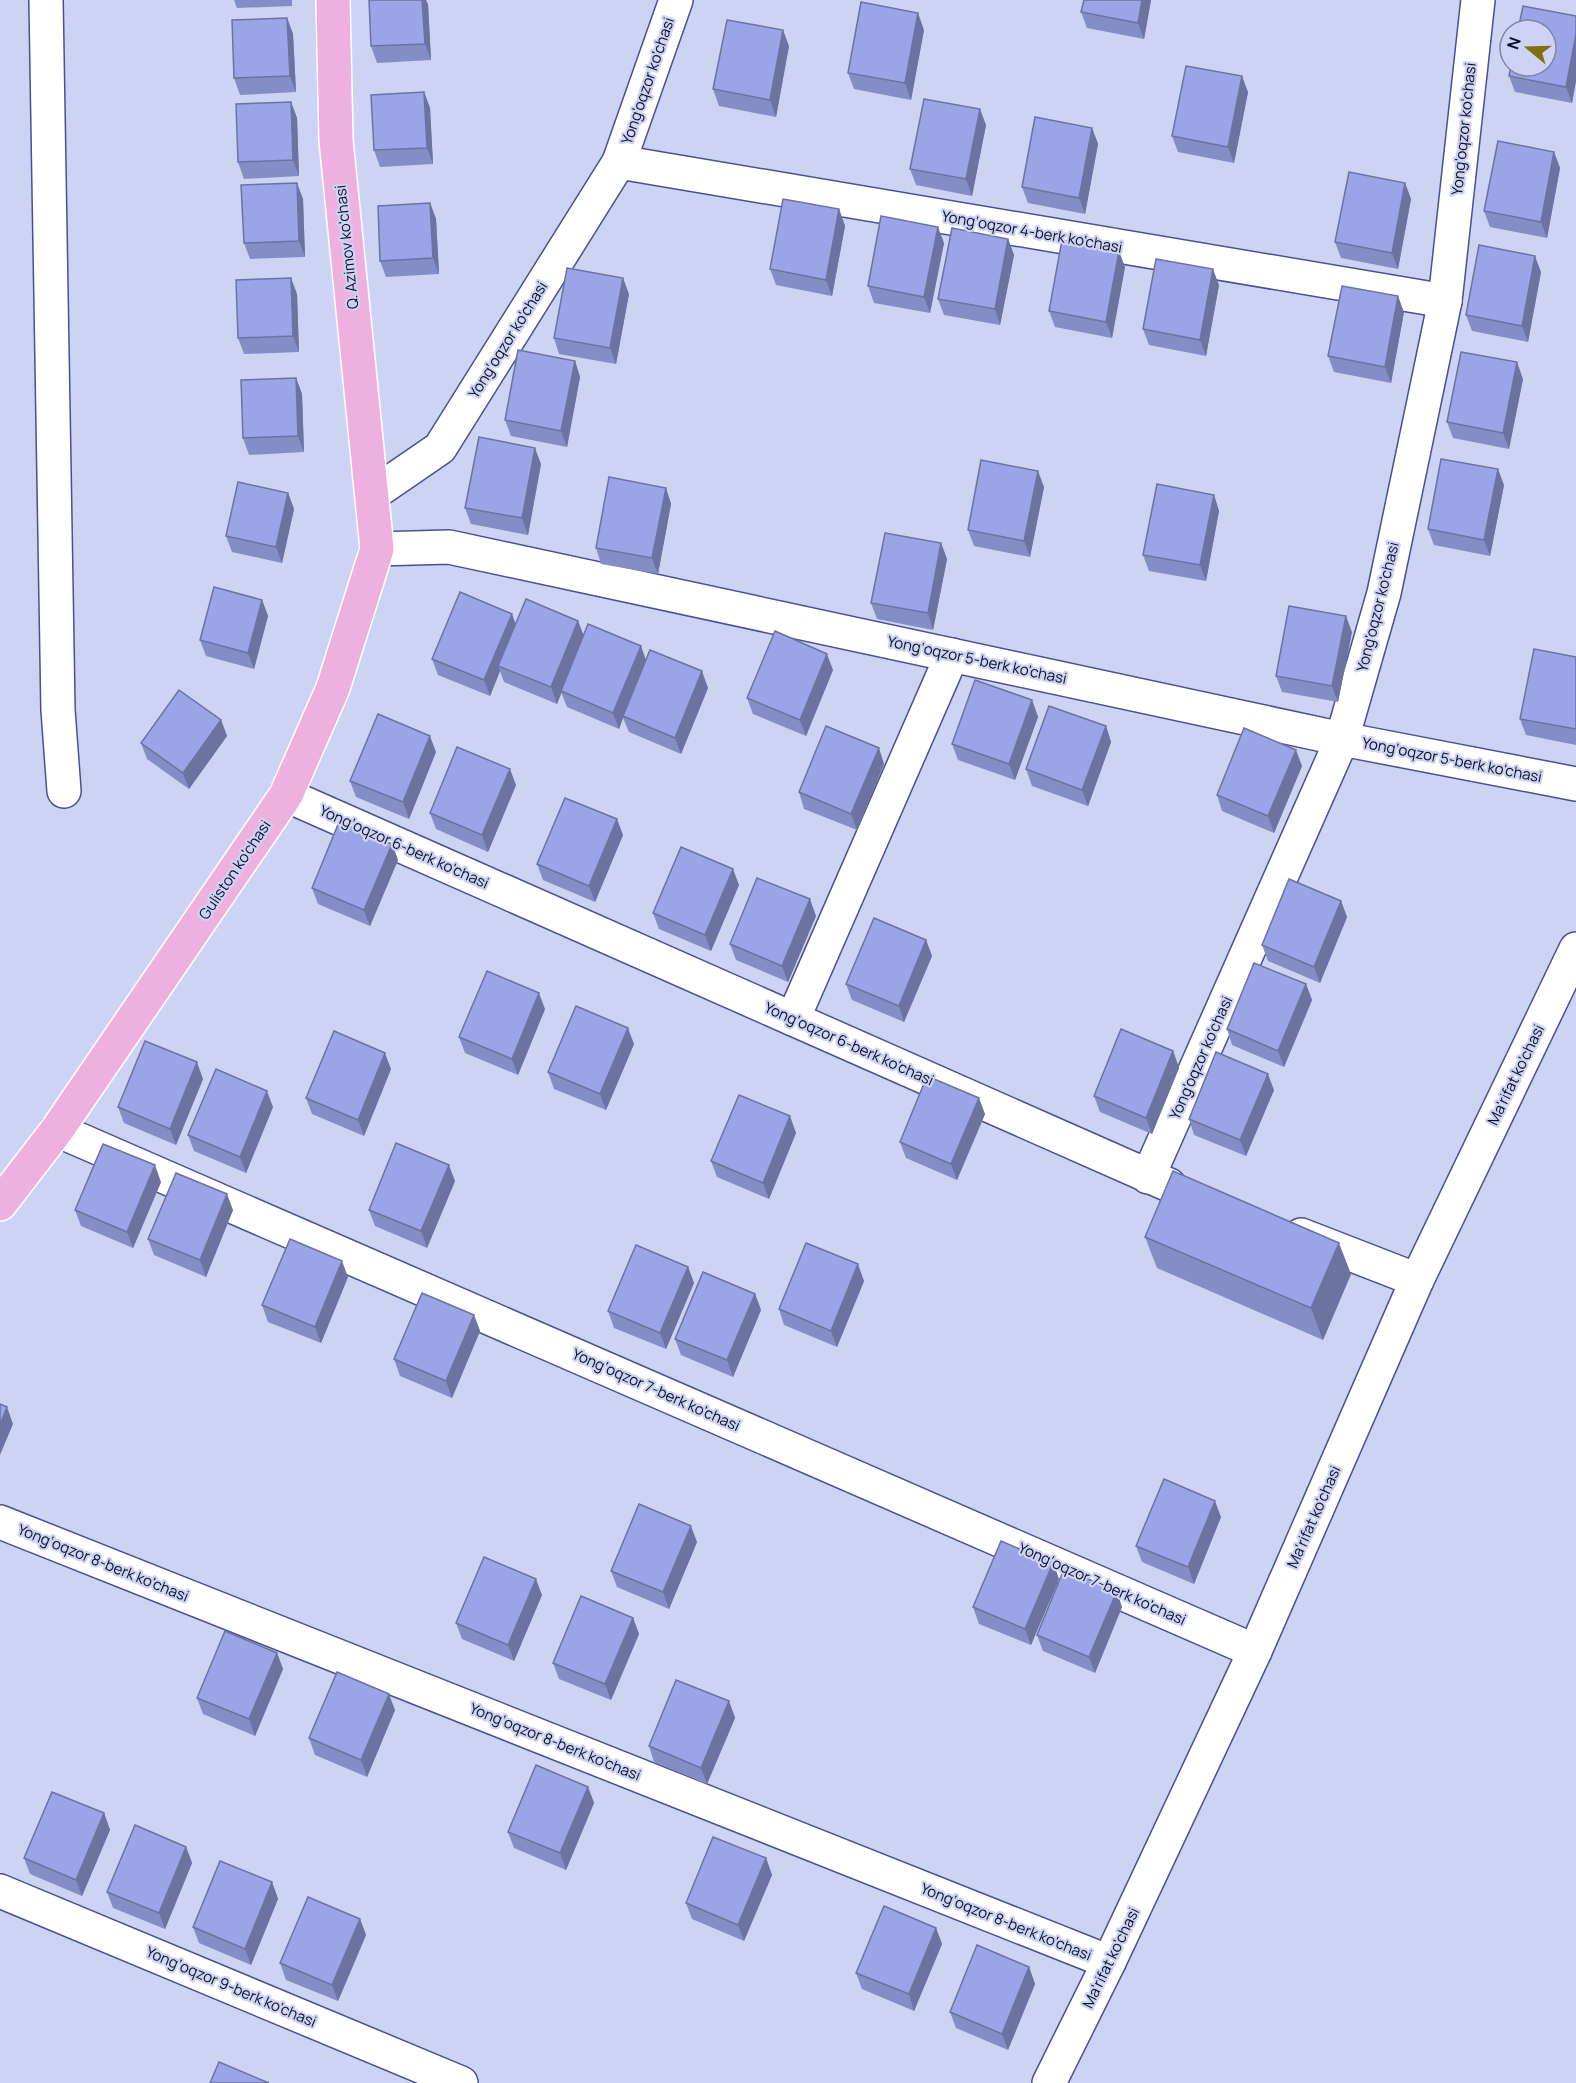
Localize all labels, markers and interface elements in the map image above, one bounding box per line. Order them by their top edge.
street label: Yong'oqzor ko'chasi [616,14,679,147]
north arrow [1498,18,1558,78]
text: N [1502,34,1526,52]
street label: Yong'oqzor ko'chasi [1446,62,1481,196]
street label: Q. Azimov ko'chasi [330,184,363,310]
street label: Yong‘oqzor 4-berk ko'chasi [940,205,1124,258]
street label: Yong‘oqzor ko'chasi [463,277,552,402]
street label: Yong'oqzor ko'chasi [1351,540,1404,674]
street label: Yong‘oqzor 5-berk ko'chasi [886,630,1069,689]
street label: Yong‘oqzor 5-berk ko'chasi [1360,732,1544,787]
street label: Yong‘oqzor 6-berk ko'chasi [316,800,492,893]
street label: Guliston ko'chasi [194,816,276,924]
street label: Yong'oqzor ko'chasi [1164,993,1237,1123]
street label: Yong‘oqzor 6-berk ko'chasi [761,997,937,1090]
street label: Ma'rifat ko'chasi [1482,1021,1549,1129]
street label: Yong‘oqzor 7-berk ko'chasi [569,1343,743,1436]
street label: Ma'rifat ko'chasi [1282,1462,1346,1571]
street label: Yong‘oqzor 8-berk ko'chasi [15,1519,192,1607]
street label: Yong‘oqzor 7-berk ko'chasi [1015,1537,1189,1630]
street label: Yong‘oqzor 8-berk ko'chasi [467,1698,644,1786]
street label: Yong‘oqzor 8-berk ko'chasi [918,1878,1095,1966]
street label: Ma'rifat ko'chasi [1077,1904,1144,2012]
street label: Yong‘oqzor 9-berk ko'chasi [143,1941,320,2032]

